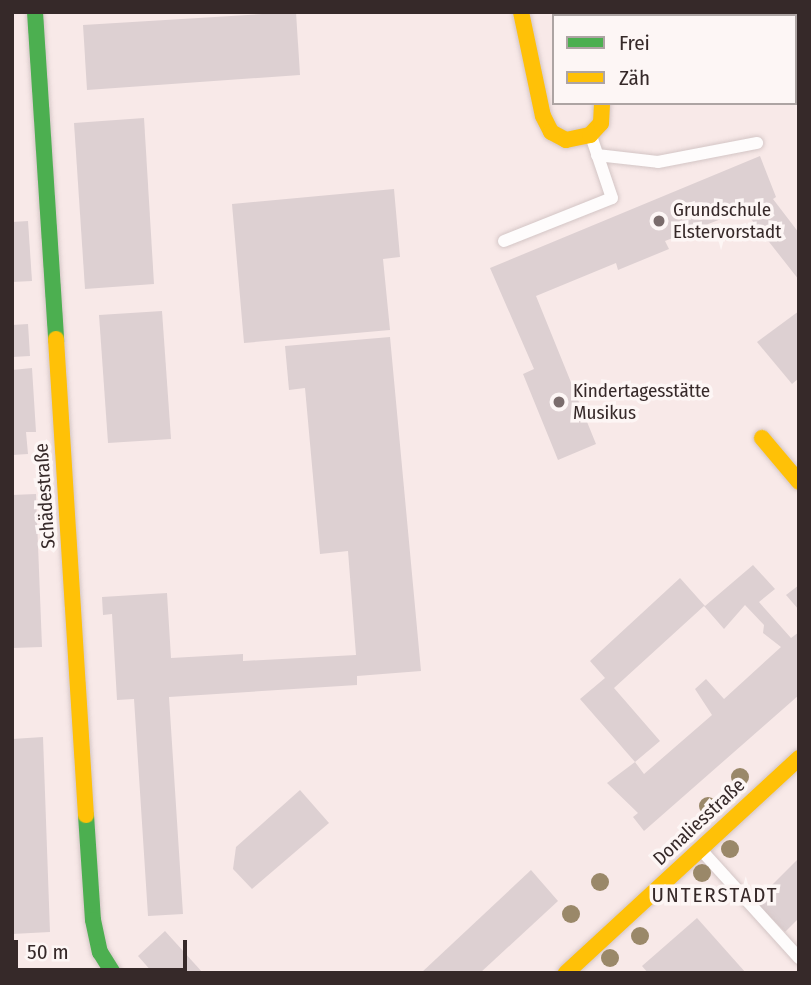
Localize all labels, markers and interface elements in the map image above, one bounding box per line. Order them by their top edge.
legend [552,14,797,105]
text: Frei [619,30,650,56]
text: Zäh [619,65,650,91]
place label: Grundschule Elstervorstadt [673,199,781,243]
marker: Grundschule Elstervorstadt [651,213,667,229]
place label: Kindertagesstätte Musikus [573,380,710,424]
marker: Kindertagesstätte Musikus [551,394,567,410]
street label: Schädestraße [30,442,60,550]
street label: Donaliesstraße [649,774,749,870]
district label: UNTERSTADT [653,882,777,908]
scale bar [18,926,191,970]
text: 50 m [27,939,69,965]

